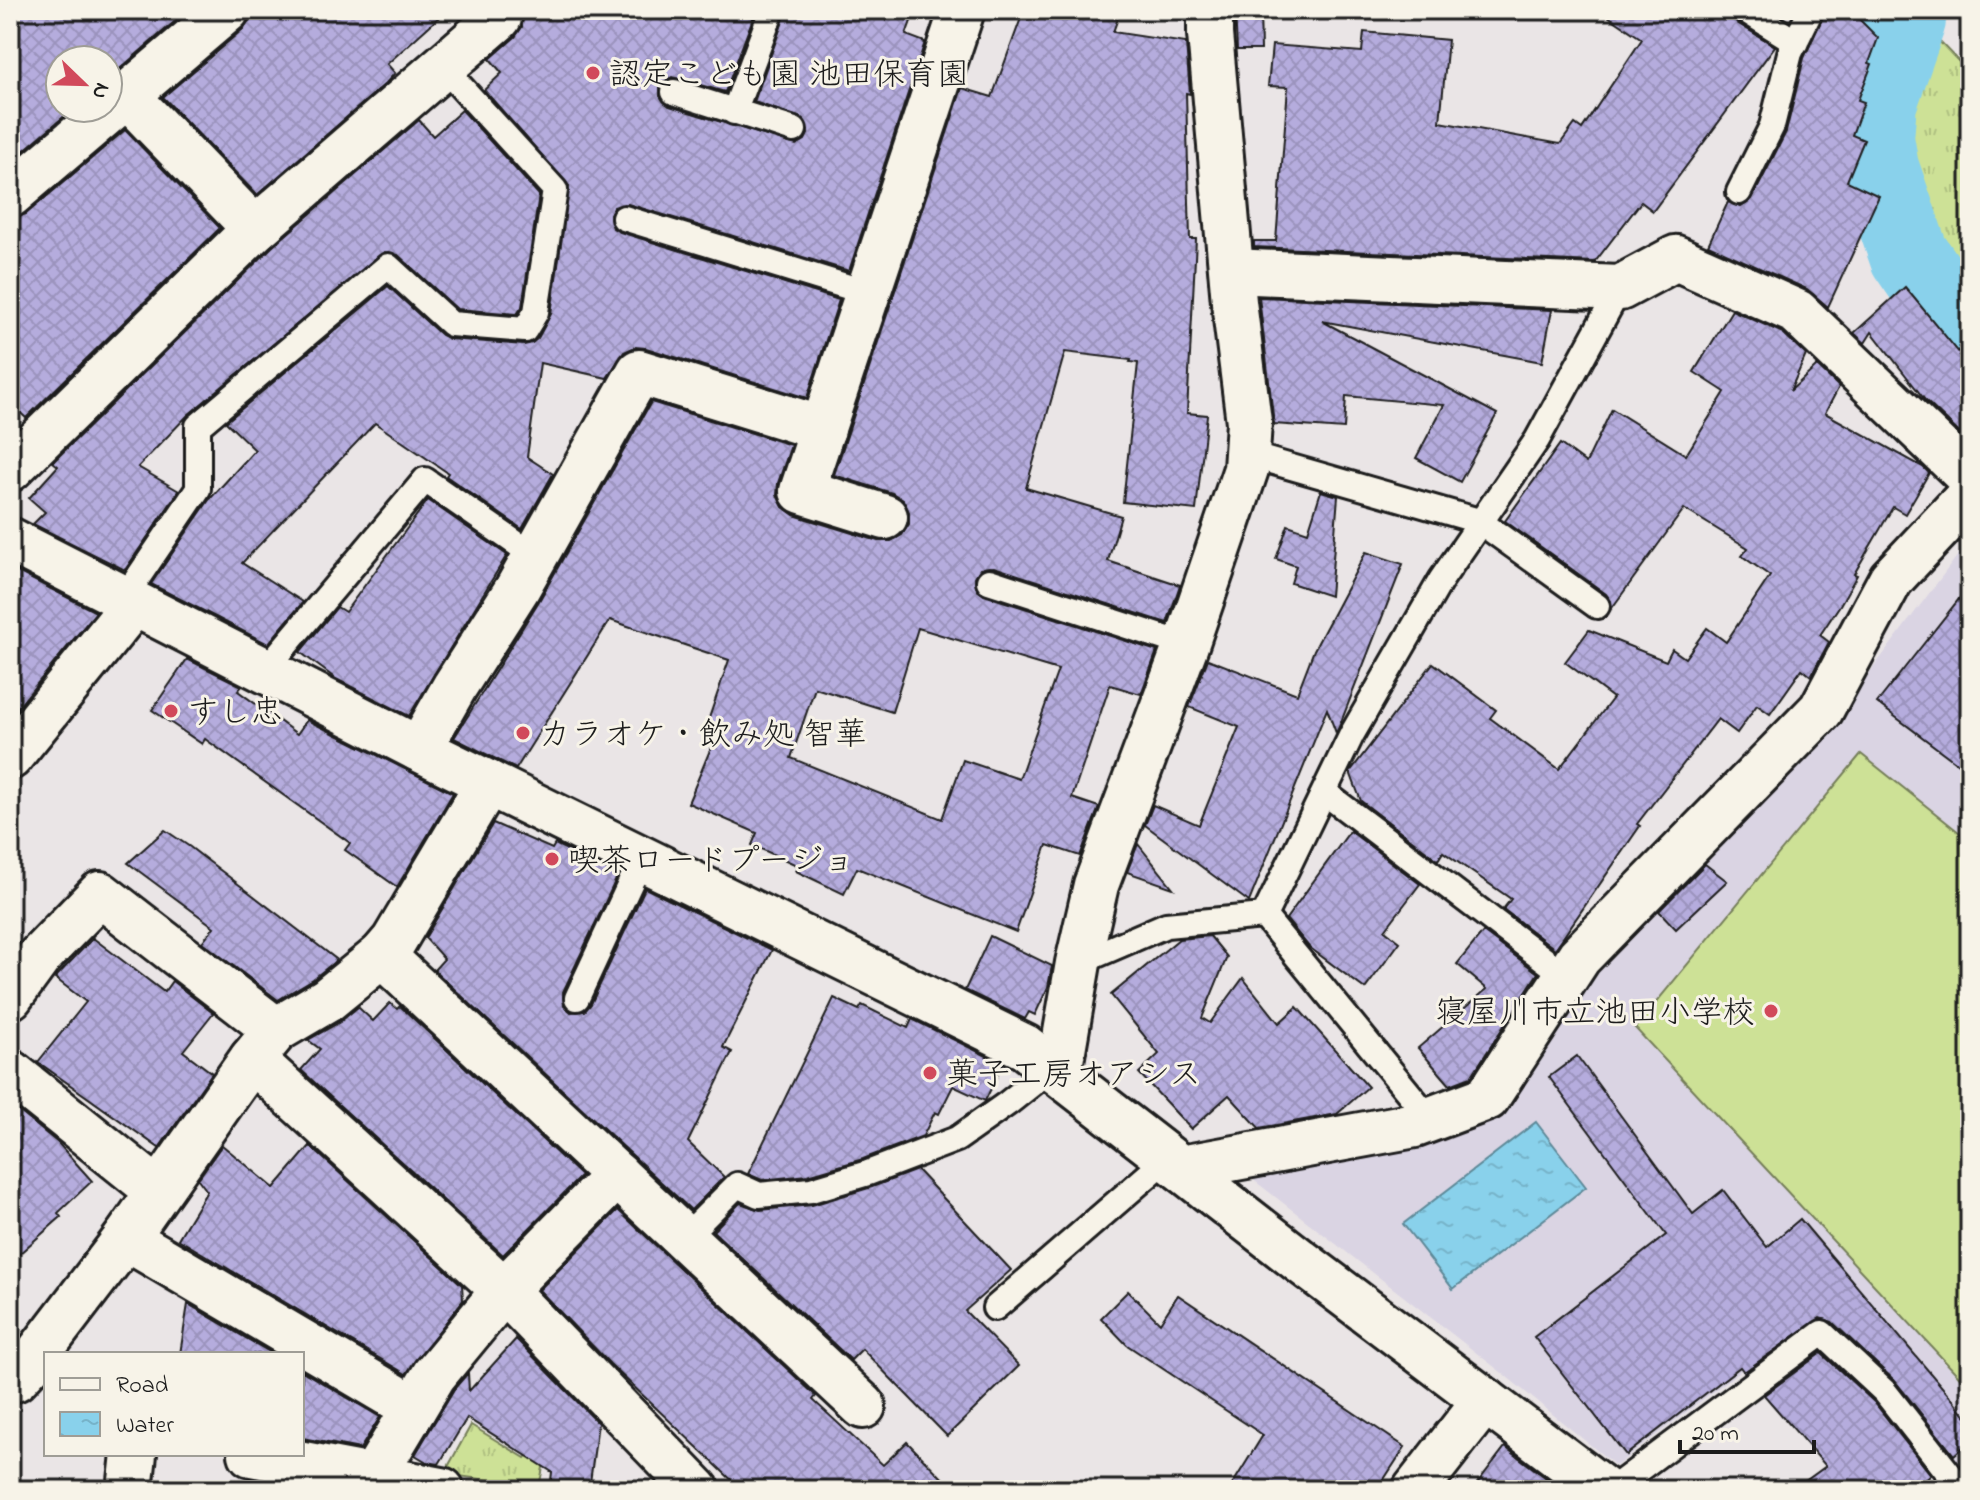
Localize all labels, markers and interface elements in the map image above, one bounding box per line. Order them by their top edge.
north arrow [44,44,124,124]
place label: 認定こども園 池田保育園 [609,53,969,100]
marker: 認定こども園 池田保育園 [584,64,602,82]
text: N [82,78,117,104]
place label: すし忠 [187,691,283,738]
marker: すし忠 [162,702,180,720]
place label: カラオケ・飲み処 智華 [539,713,867,760]
marker: カラオケ・飲み処 智華 [514,724,532,742]
place label: 喫茶ロードプージョ [568,839,855,886]
marker: 喫茶ロードプージョ [543,850,561,868]
place label: 寝屋川市立池田小学校 [1435,991,1755,1038]
marker: 寝屋川市立池田小学校 [1762,1002,1780,1020]
place label: 菓子工房オアシス [946,1053,1201,1100]
marker: 菓子工房オアシス [921,1064,939,1082]
legend [44,1352,304,1456]
text: Road [116,1369,169,1404]
scale bar [1680,1404,1814,1454]
text: Water [116,1409,174,1444]
text: 20 m [1692,1417,1739,1452]

